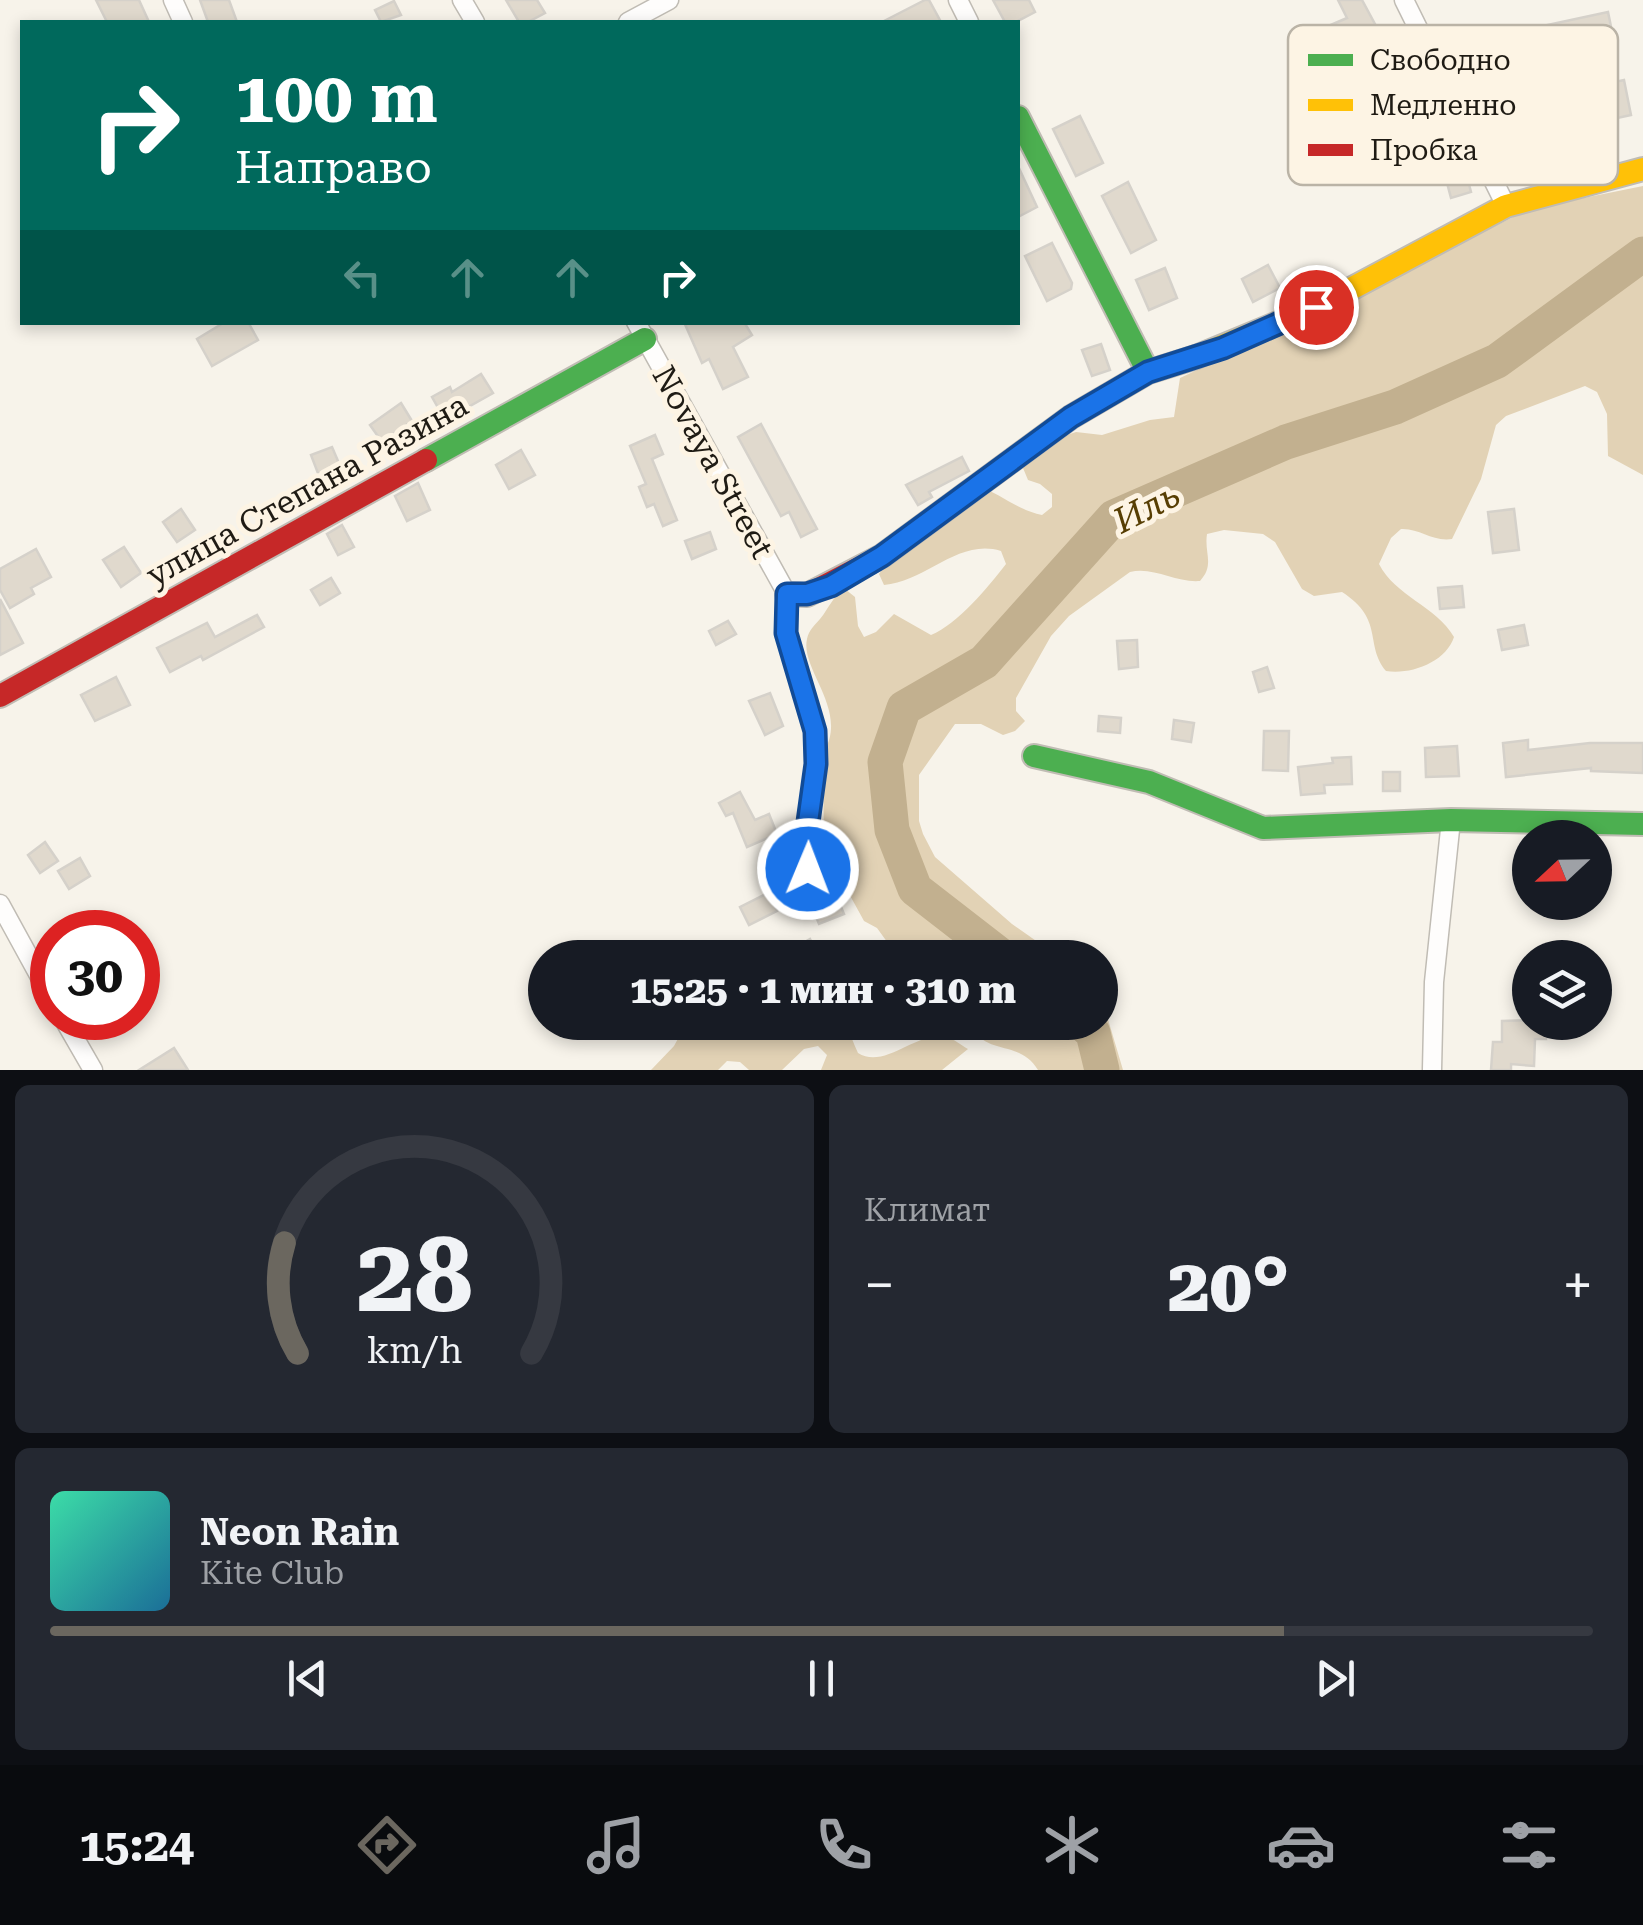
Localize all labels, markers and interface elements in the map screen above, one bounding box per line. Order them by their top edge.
legend [1288,25,1618,185]
text: Свободно [1370,44,1511,77]
text: 100 m [235,57,438,139]
icon: right [70,60,200,190]
text: Медленно [1370,89,1517,122]
text: Пробка [1370,134,1478,167]
text: Направо [235,141,432,194]
icon: left [335,250,390,305]
icon: ahead [440,250,495,305]
icon: ahead [545,250,600,305]
icon: right [650,250,705,305]
pin [1274,265,1359,350]
icon: arrive [1289,280,1344,335]
street label: Novaya Street [644,359,782,565]
street label: улица Степана Разина [140,386,474,594]
water label: Иль [1106,474,1187,542]
position arrow [756,817,860,921]
north arrow [1512,820,1612,920]
map controls [1512,820,1612,1040]
speed limit sign: 30 [30,910,160,1040]
button: layers [1512,940,1612,1040]
text: 15:25 · 1 мин · 310 m [630,968,1016,1012]
text: Климат [864,1191,990,1229]
text: 28 [356,1215,473,1336]
text: 20° [1168,1241,1289,1329]
text: − [864,1253,895,1317]
text: + [1562,1253,1593,1317]
text: km/h [367,1330,462,1372]
text: Neon Rain [200,1510,399,1554]
text: Kite Club [200,1554,344,1592]
icon: previous [280,1651,335,1706]
icon: pause [794,1651,849,1706]
icon: next [1308,1651,1363,1706]
icon: directions [352,1810,422,1880]
icon: music [581,1810,651,1880]
icon: phone [809,1810,879,1880]
icon: climate [1037,1810,1107,1880]
icon: car [1266,1810,1336,1880]
icon: filters [1494,1810,1564,1880]
text: 15:24 [79,1819,194,1872]

